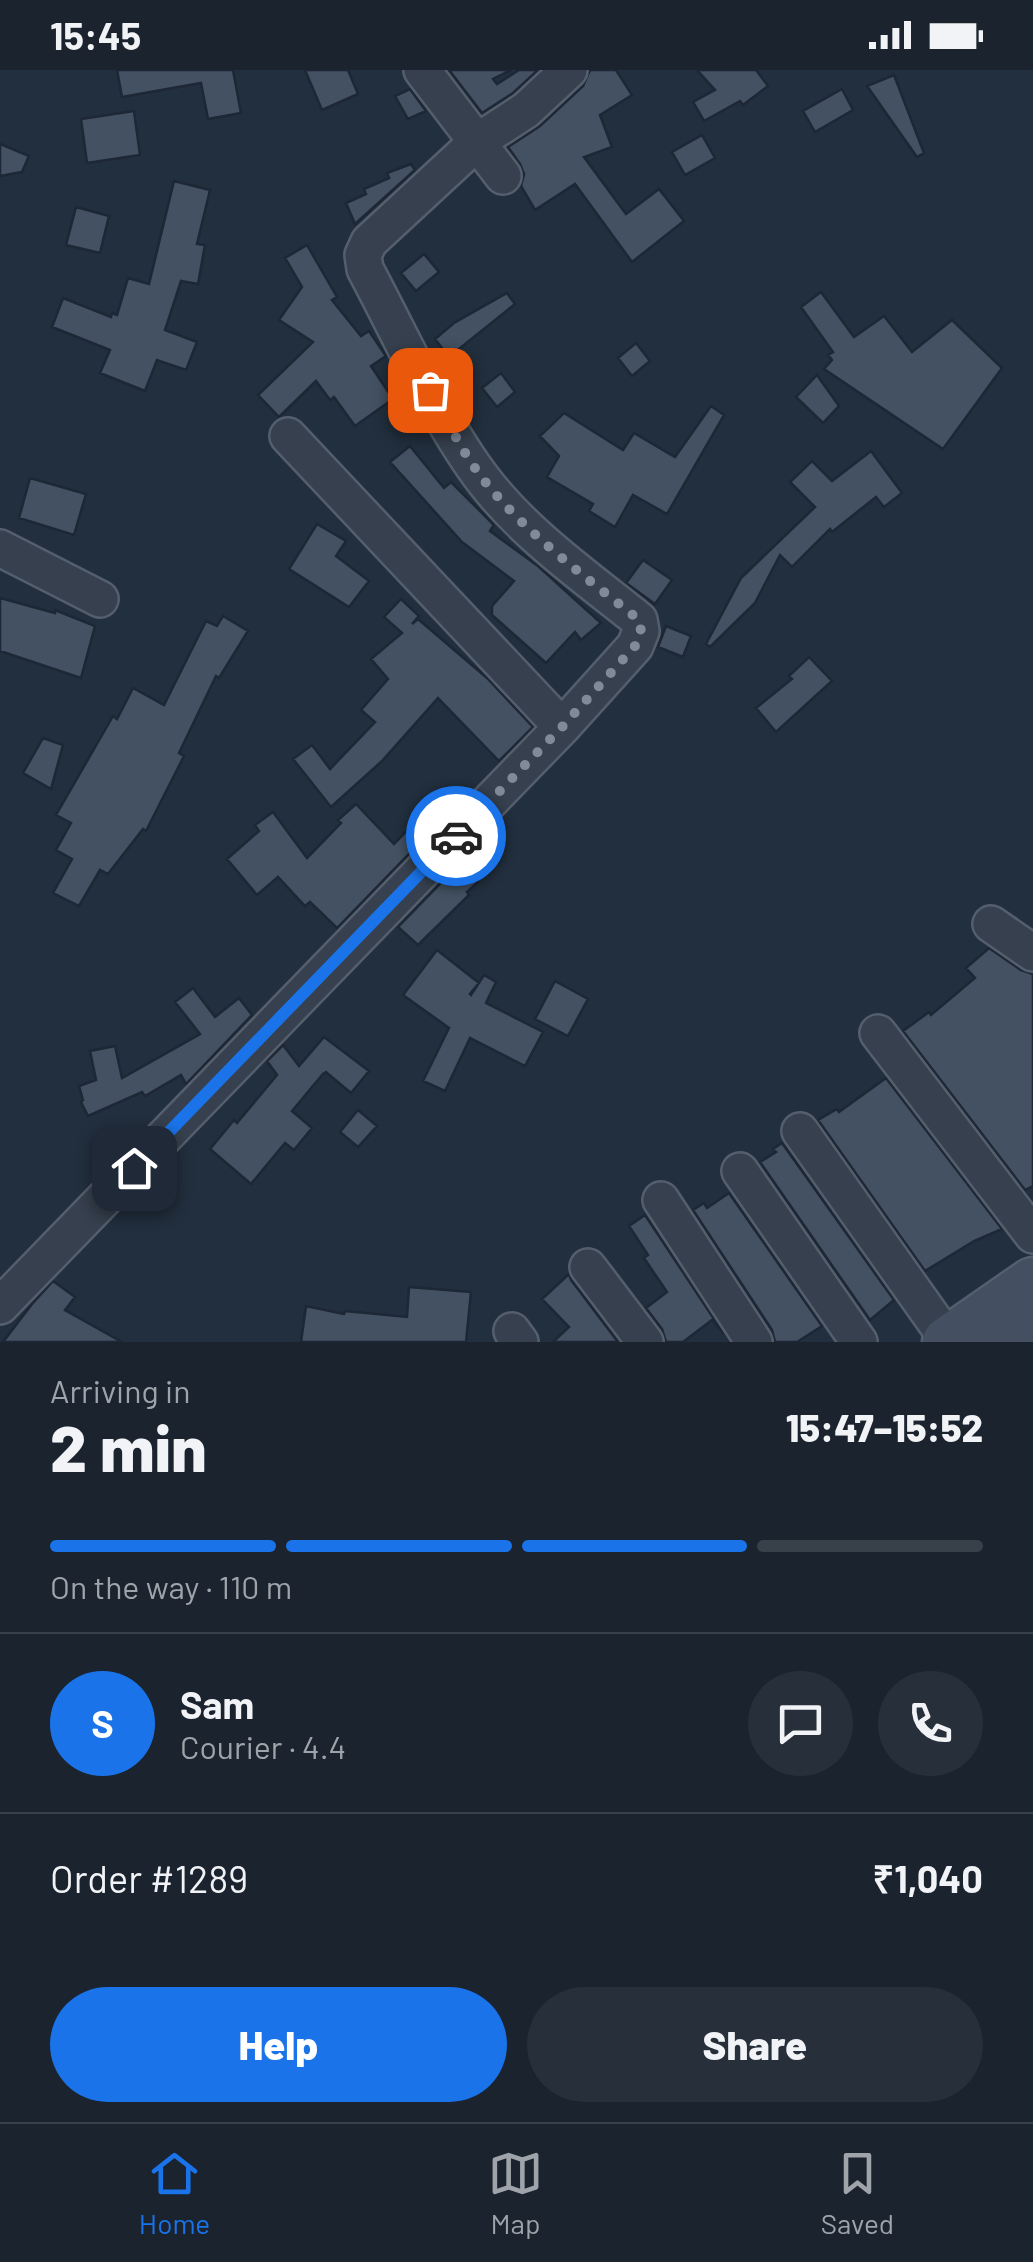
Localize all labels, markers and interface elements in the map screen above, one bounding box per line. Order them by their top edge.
text: 15:45 [50,12,141,58]
pin [388,348,473,433]
icon: bag [403,363,458,418]
courier [406,786,506,886]
icon: car [429,809,484,864]
pin [92,1126,177,1211]
icon: home [107,1141,162,1196]
text: Arriving in [50,1371,190,1409]
text: 15:47–15:52 [786,1404,983,1450]
text: 2 min [50,1407,207,1485]
text: On the way · 110 m [50,1567,292,1605]
button: chat [748,1671,853,1776]
button: phone [878,1671,983,1776]
text: Sam [180,1681,254,1727]
text: S [91,1700,114,1746]
text: Courier · 4.4 [180,1727,346,1765]
text: Order #1289 [50,1855,248,1901]
text: ₹1,040 [872,1855,983,1901]
button: Help [50,1987,507,2102]
button: Share [527,1987,983,2102]
tab: Home [139,2146,210,2240]
tab: Map [488,2146,543,2240]
tab: Saved [821,2146,894,2240]

